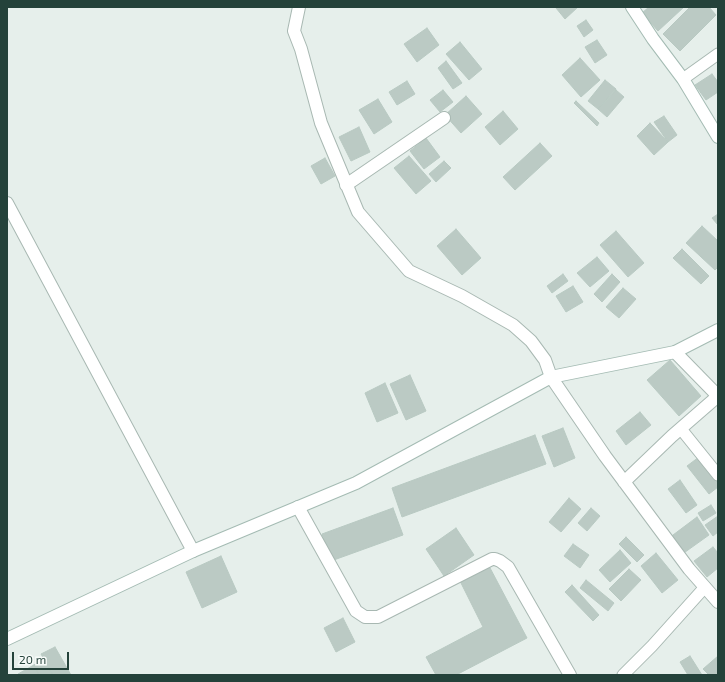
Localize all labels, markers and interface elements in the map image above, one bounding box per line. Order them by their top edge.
scale bar [14,644,71,670]
text: 20 m [19,652,46,666]

